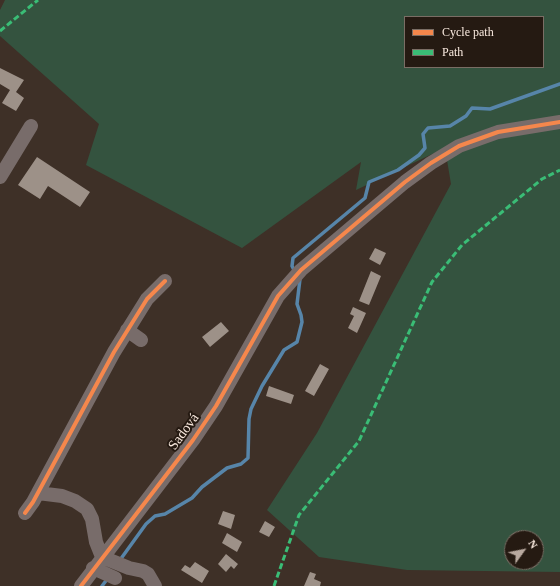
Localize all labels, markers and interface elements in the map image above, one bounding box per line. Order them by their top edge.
legend [404,16,544,68]
text: Cycle path [442,25,494,39]
text: Path [442,45,463,59]
street label: Sadová [165,410,203,454]
north arrow [504,530,544,570]
text: N [526,537,540,551]

